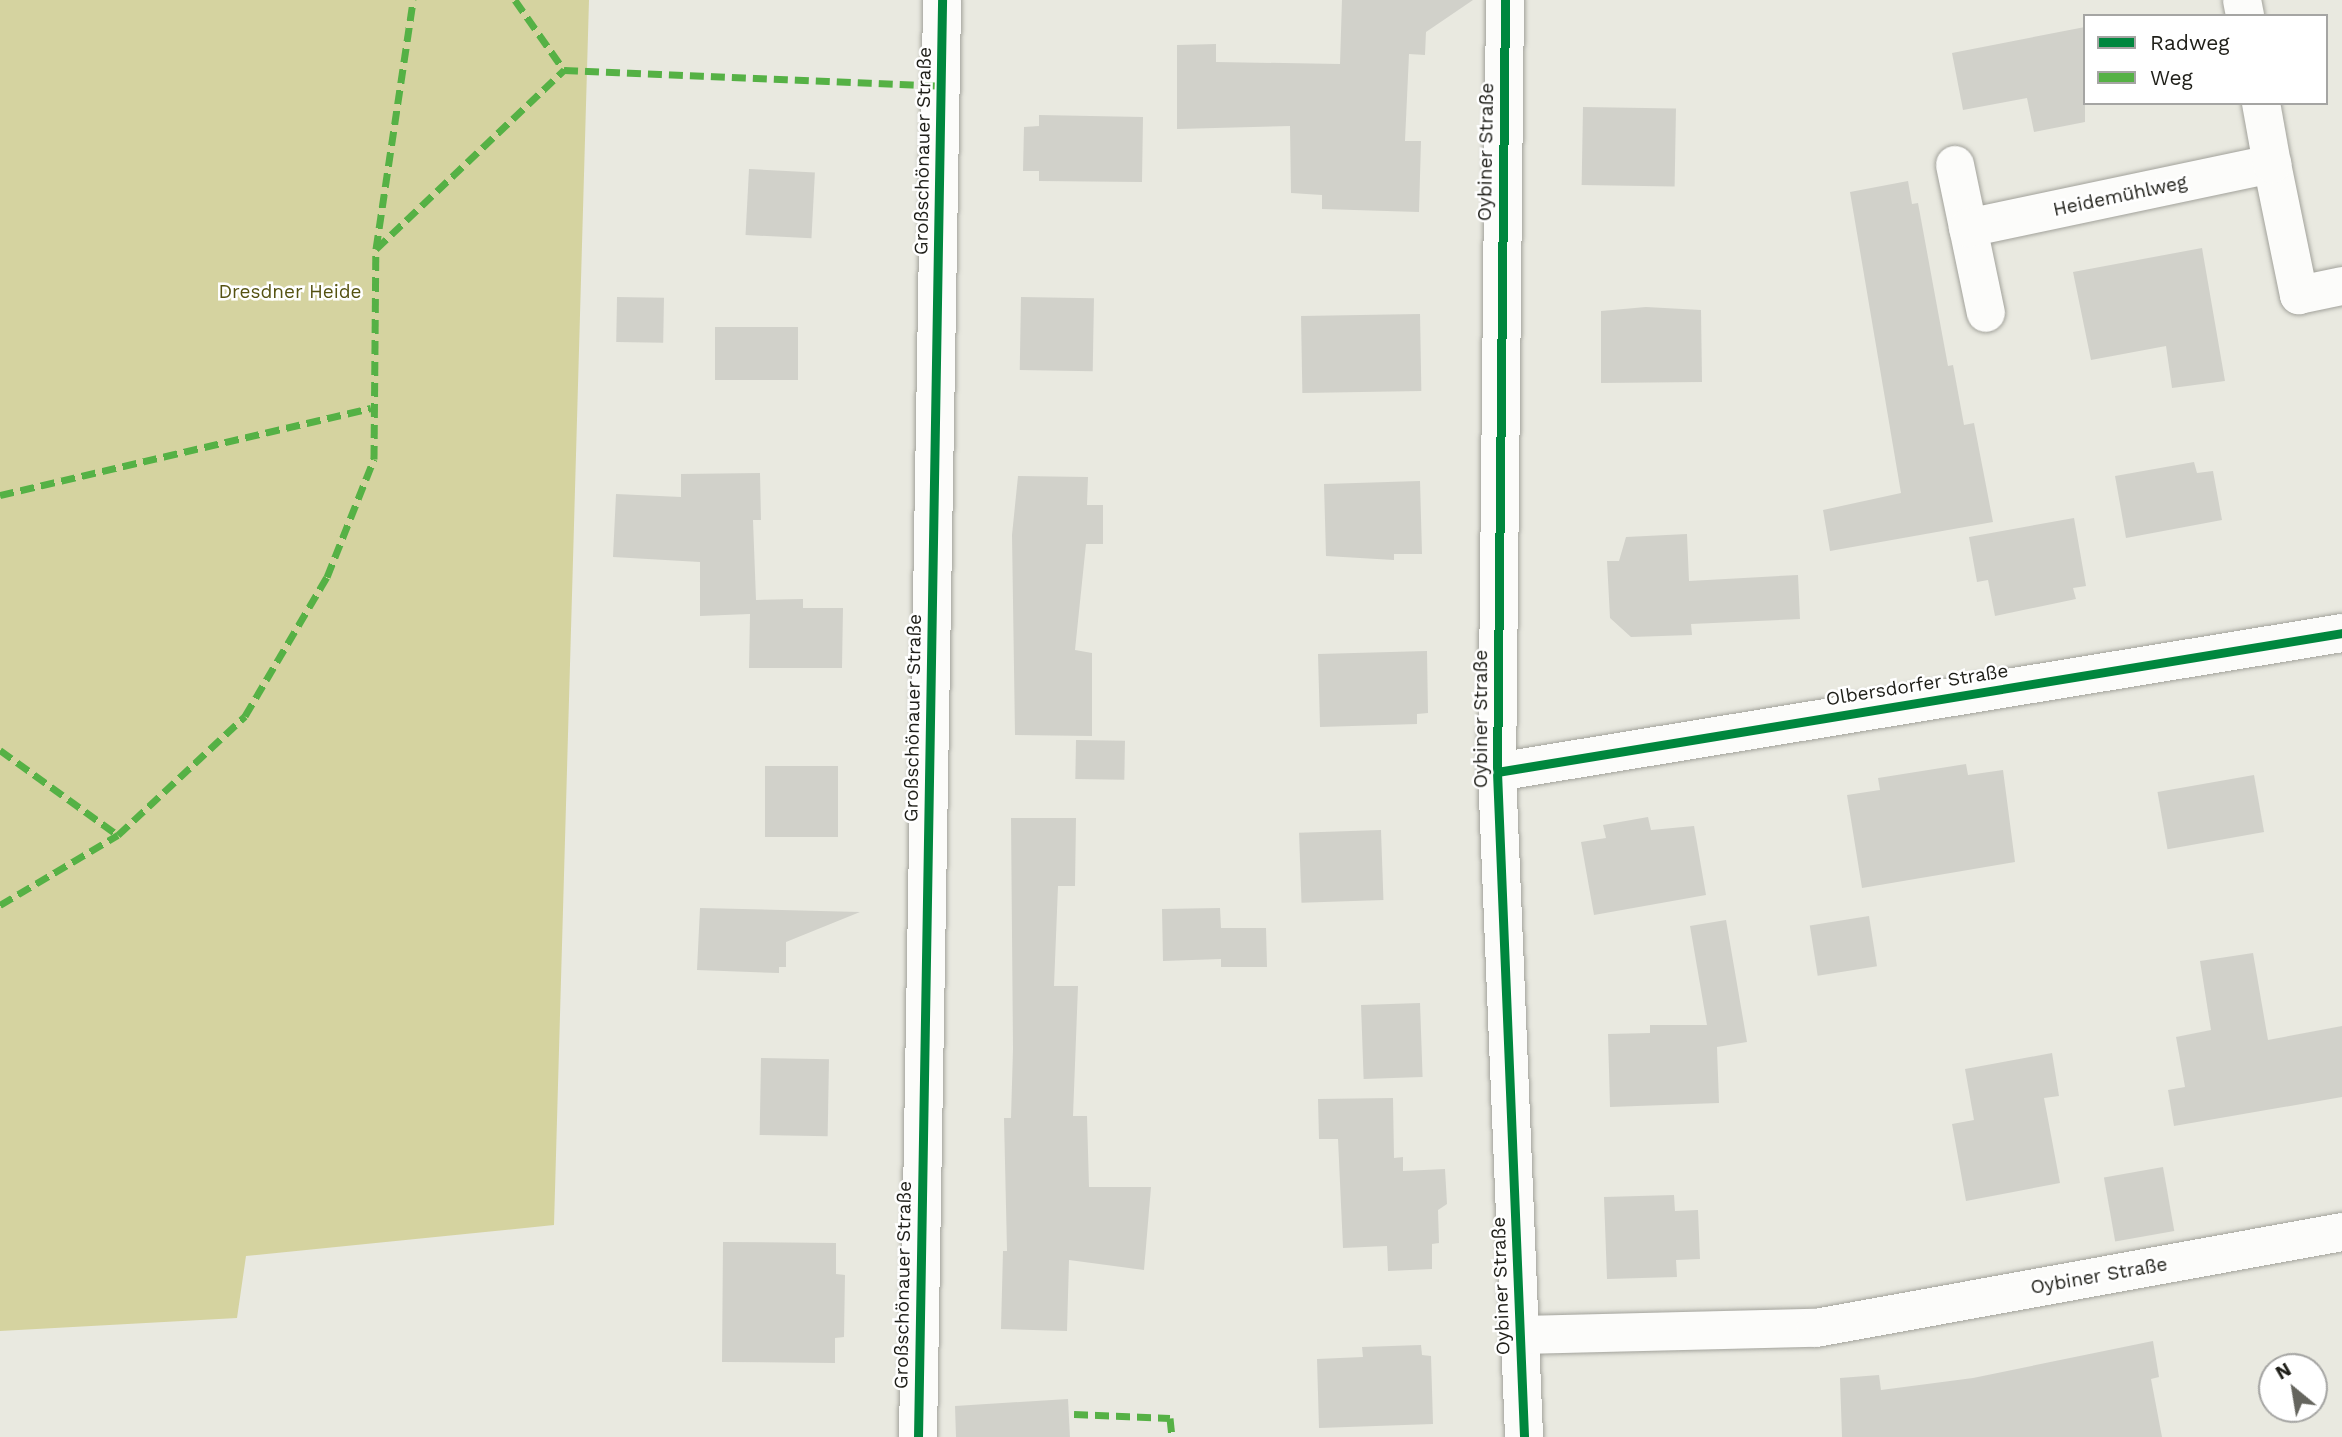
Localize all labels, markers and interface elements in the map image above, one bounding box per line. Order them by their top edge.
legend [2083,14,2328,105]
text: Radweg [2150,30,2230,55]
street label: Großschönauer Straße [910,46,936,256]
text: Weg [2150,65,2193,90]
street label: Oybiner Straße [1473,82,1499,222]
street label: Heidemühlweg [2051,171,2189,221]
park label: Dresdner Heide [218,281,362,303]
street label: Großschönauer Straße [900,613,926,823]
street label: Oybiner Straße [1470,650,1492,788]
street label: Olbersdorfer Straße [1824,659,2010,711]
street label: Großschönauer Straße [890,1180,916,1390]
street label: Oybiner Straße [1487,1216,1515,1356]
street label: Oybiner Straße [2029,1253,2169,1299]
north arrow [2258,1353,2328,1423]
text: N [2271,1358,2295,1385]

